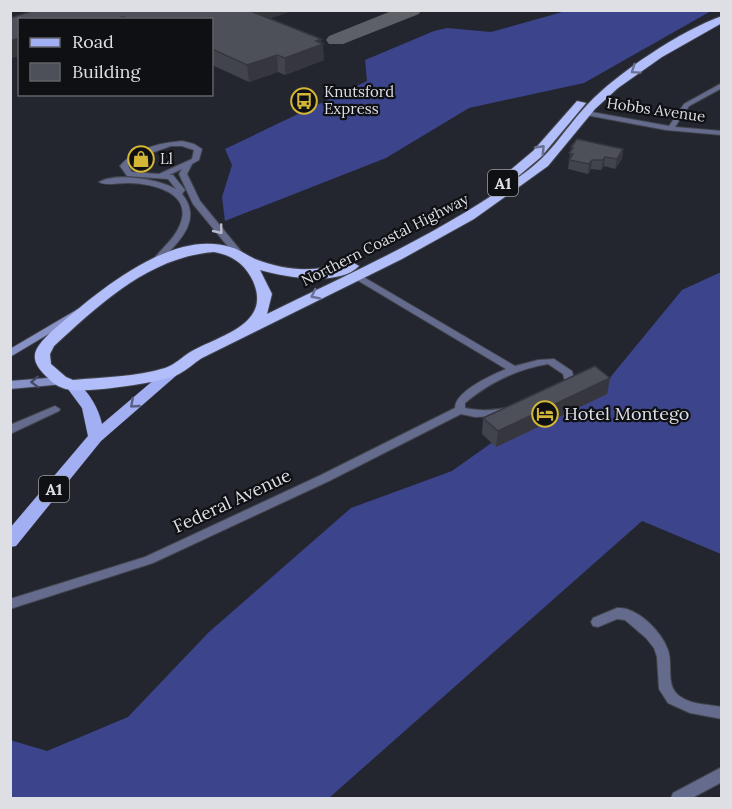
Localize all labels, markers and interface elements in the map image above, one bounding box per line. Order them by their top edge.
legend [18,18,213,96]
text: Road [72,30,114,53]
text: Building [72,60,142,83]
one-way arrow [631,63,642,74]
place label: Knutsford Express [324,82,394,118]
bus stop icon: Knutsford Express [289,86,319,116]
street label: Hobbs Avenue [606,93,707,126]
shop icon: Ll [126,144,156,174]
one-way arrow [534,145,545,156]
place label: Ll [160,149,173,168]
road number: A1 [488,170,518,196]
street label: Northern Coastal Highway [298,189,472,290]
one-way arrow [212,223,223,234]
one-way arrow [310,288,321,299]
one-way arrow [31,376,40,388]
one-way arrow [131,397,141,408]
hotel icon: Hotel Montego [530,399,560,429]
place label: Hotel Montego [564,402,689,425]
street label: Federal Avenue [169,463,295,538]
road number: A1 [39,476,69,502]

